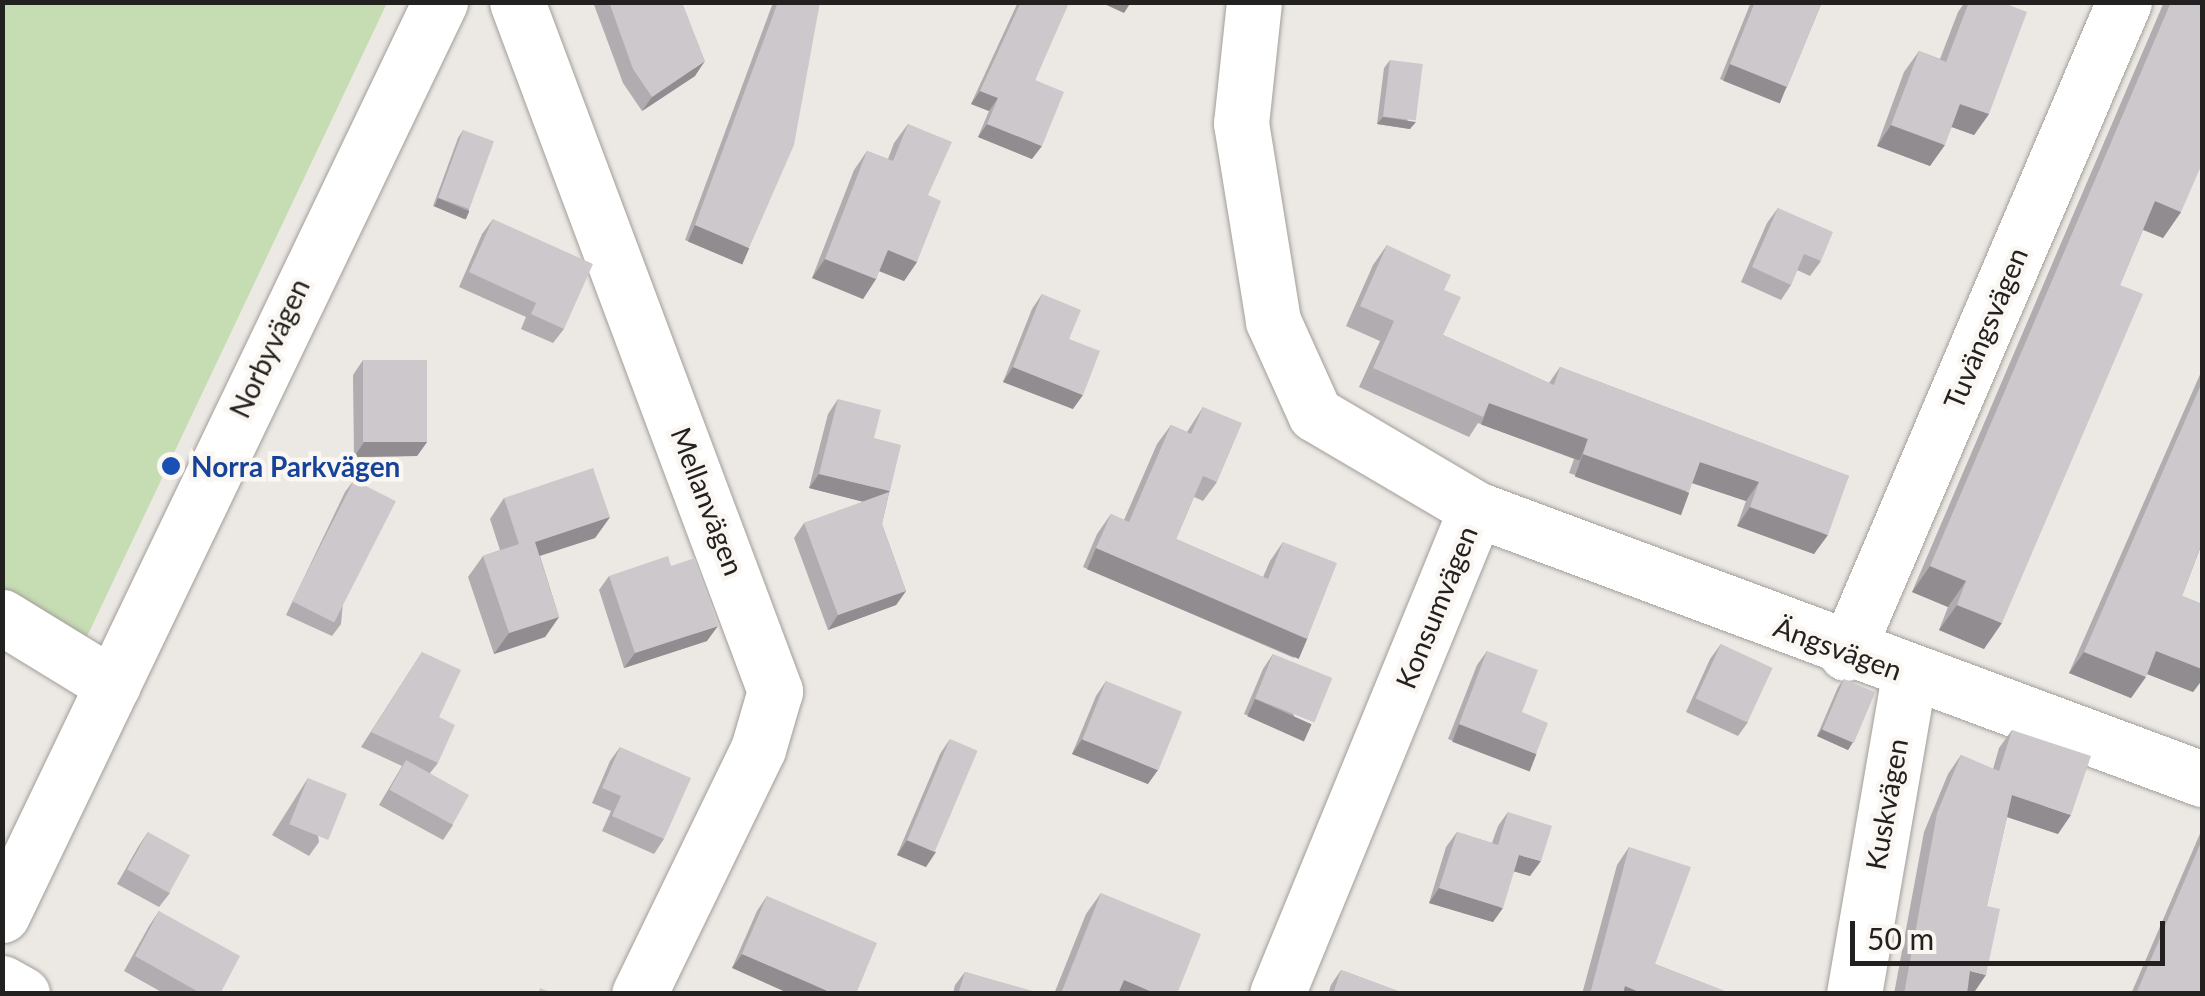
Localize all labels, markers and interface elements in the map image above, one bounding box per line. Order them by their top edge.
street label: Tuvängsvägen [1936,242,2034,414]
street label: Norbyvägen [222,273,316,423]
street label: Mellanvägen [664,422,752,580]
place label: Norra Parkvägen [191,449,400,483]
marker: Norra Parkvägen [160,455,182,477]
street label: Konsumvägen [1388,521,1484,693]
street label: Ängsvägen [1769,609,1907,687]
street label: Kuskvägen [1858,736,1914,872]
scale bar [1855,901,2170,963]
text: 50 m [1867,920,1934,956]

